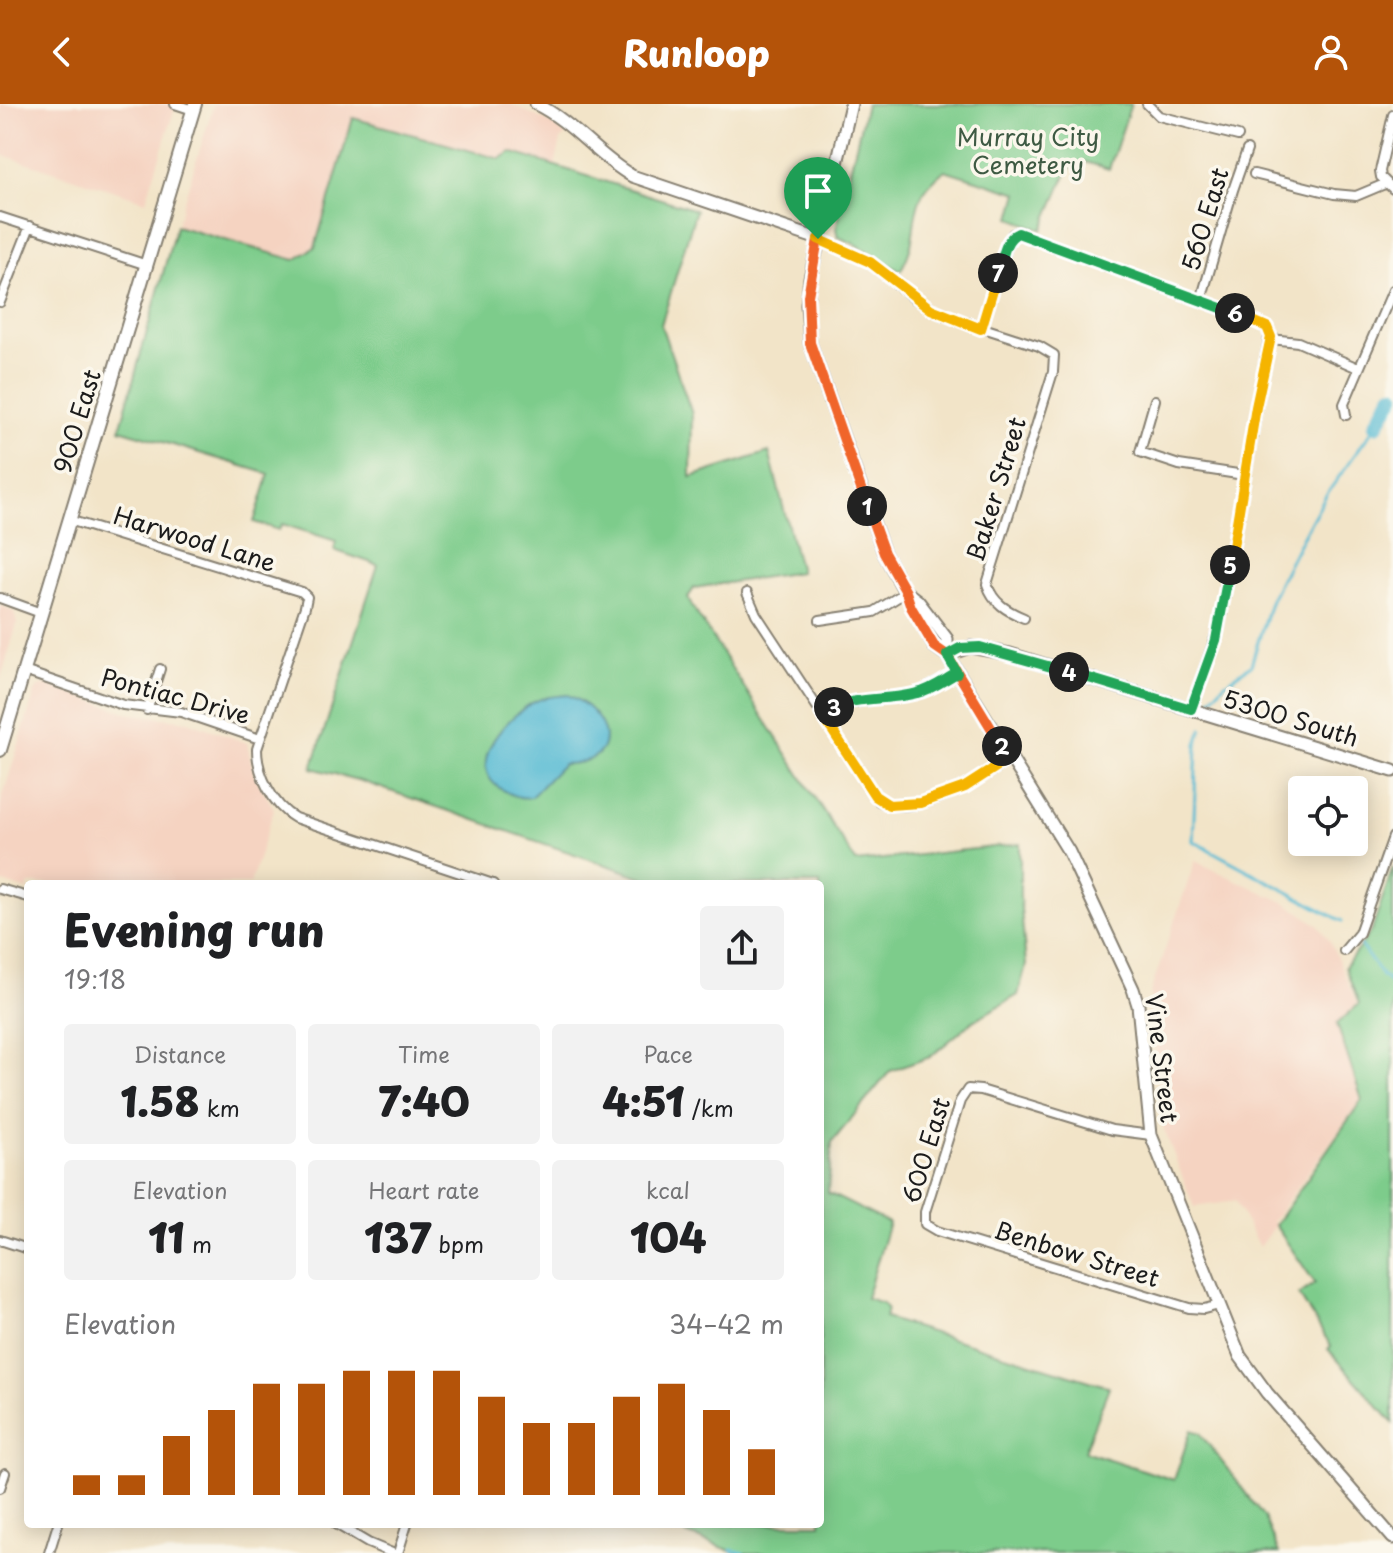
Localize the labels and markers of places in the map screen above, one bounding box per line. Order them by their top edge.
pin [784,157,852,239]
pin: 7 [978,253,1018,293]
pin: 6 [1215,293,1255,333]
pin: 1 [847,486,887,526]
pin: 5 [1210,545,1250,585]
pin: 4 [1049,652,1089,692]
pin: 3 [814,687,854,727]
pin: 2 [982,726,1022,766]

